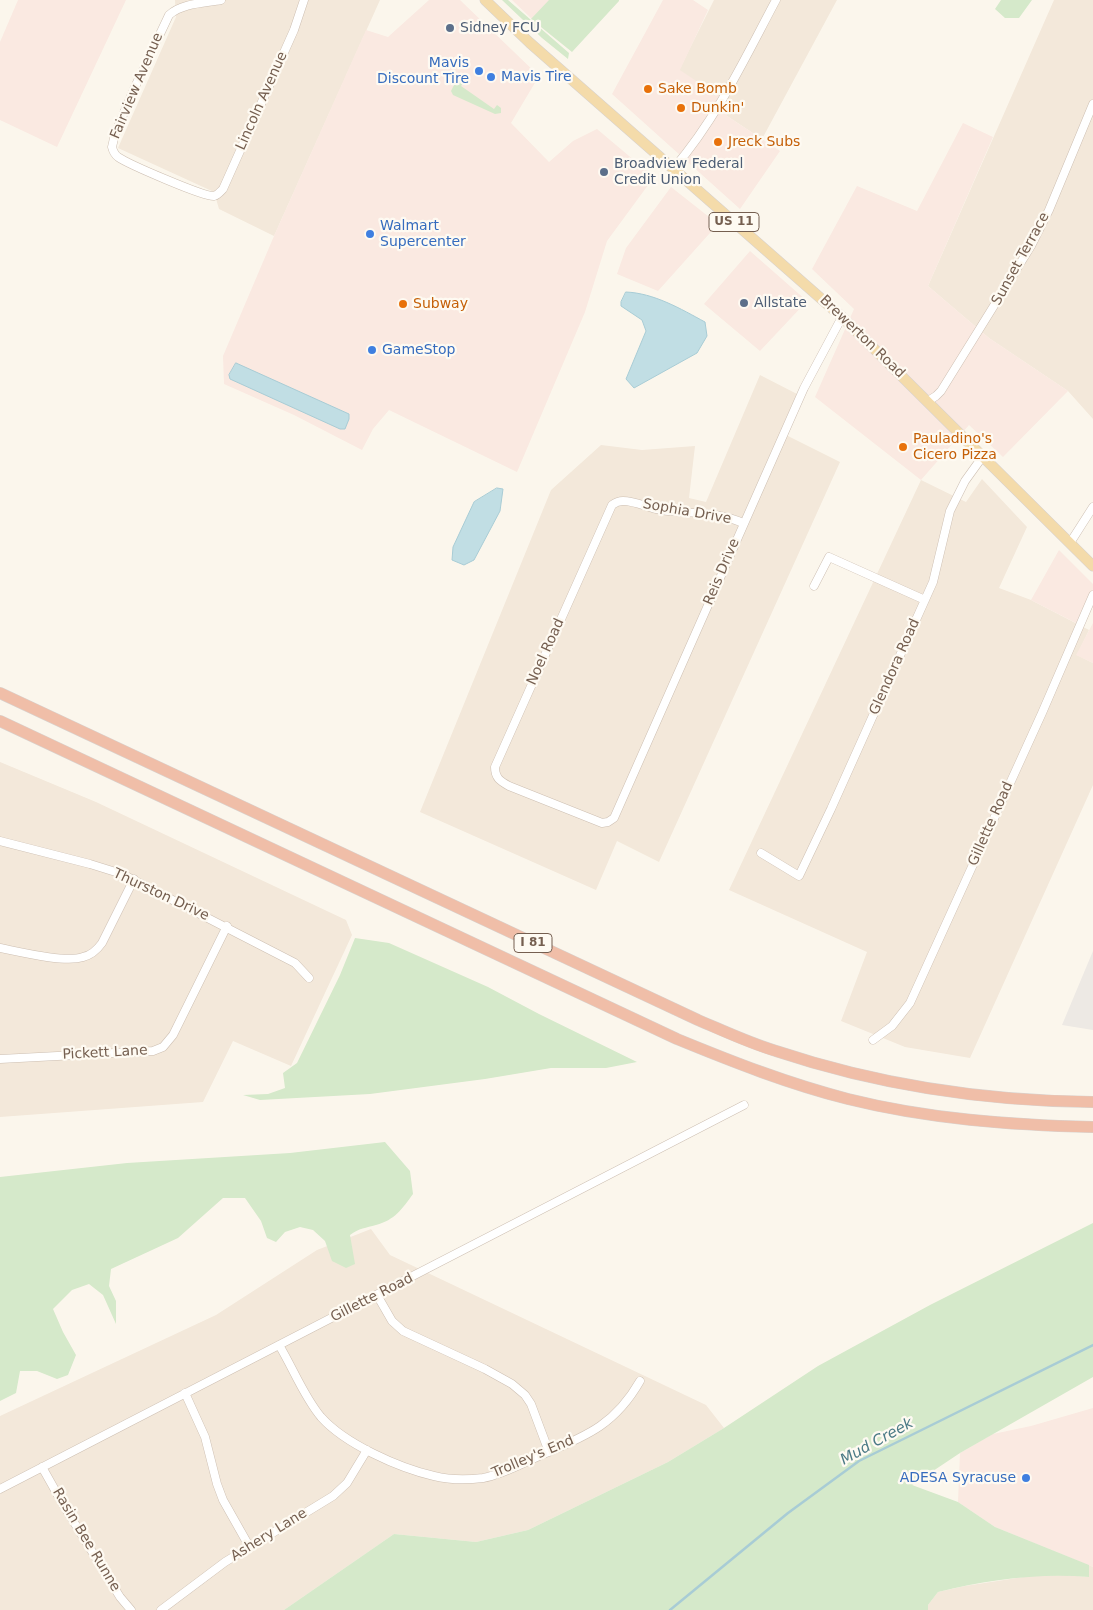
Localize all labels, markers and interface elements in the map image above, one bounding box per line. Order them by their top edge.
place label: Sidney FCU [460,20,540,36]
marker: Sidney FCU [444,22,456,34]
street label: Fairview Avenue [107,30,167,142]
street label: Lincoln Avenue [233,49,291,153]
place label: Mavis Discount Tire [377,55,469,88]
marker: Mavis Discount Tire [473,65,485,77]
place label: Mavis Tire [501,69,572,85]
marker: Mavis Tire [485,71,497,83]
place label: Sake Bomb [658,81,737,97]
marker: Sake Bomb [642,83,654,95]
place label: Dunkin' [691,100,744,116]
marker: Dunkin' [675,102,687,114]
place label: Jreck Subs [728,134,800,150]
marker: Jreck Subs [712,136,724,148]
place label: Broadview Federal Credit Union [614,156,743,188]
marker: Broadview Federal Credit Union [598,166,610,178]
street label: Sunset Terrace [989,210,1053,308]
road number: US 11 [709,212,759,232]
place label: Walmart Supercenter [380,218,466,250]
marker: Walmart Supercenter [364,228,376,240]
street label: Brewerton Road [816,292,908,382]
place label: Allstate [754,295,807,311]
place label: Subway [413,296,468,312]
marker: Allstate [738,297,750,309]
marker: Subway [397,298,409,310]
place label: GameStop [382,342,456,358]
marker: GameStop [366,344,378,356]
place label: Pauladino's Cicero Pizza [913,431,997,464]
marker: Pauladino's Cicero Pizza [897,441,909,453]
street label: Sophia Drive [641,496,733,528]
street label: Reis Drive [700,536,744,608]
street label: Noel Road [524,616,568,688]
street label: Glendora Road [866,616,924,718]
street label: Gillette Road [965,779,1017,869]
street label: Thurston Drive [110,865,212,925]
road number: I 81 [514,934,552,952]
street label: Pickett Lane [62,1042,148,1064]
street label: Gillette Road [328,1270,416,1326]
water label: Mud Creek [837,1415,917,1469]
street label: Trolley's End [489,1432,577,1482]
place label: ADESA Syracuse [900,1470,1016,1486]
marker: ADESA Syracuse [1020,1472,1032,1484]
street label: Rasin Bee Runne [48,1485,124,1595]
street label: Ashery Lane [228,1505,310,1565]

